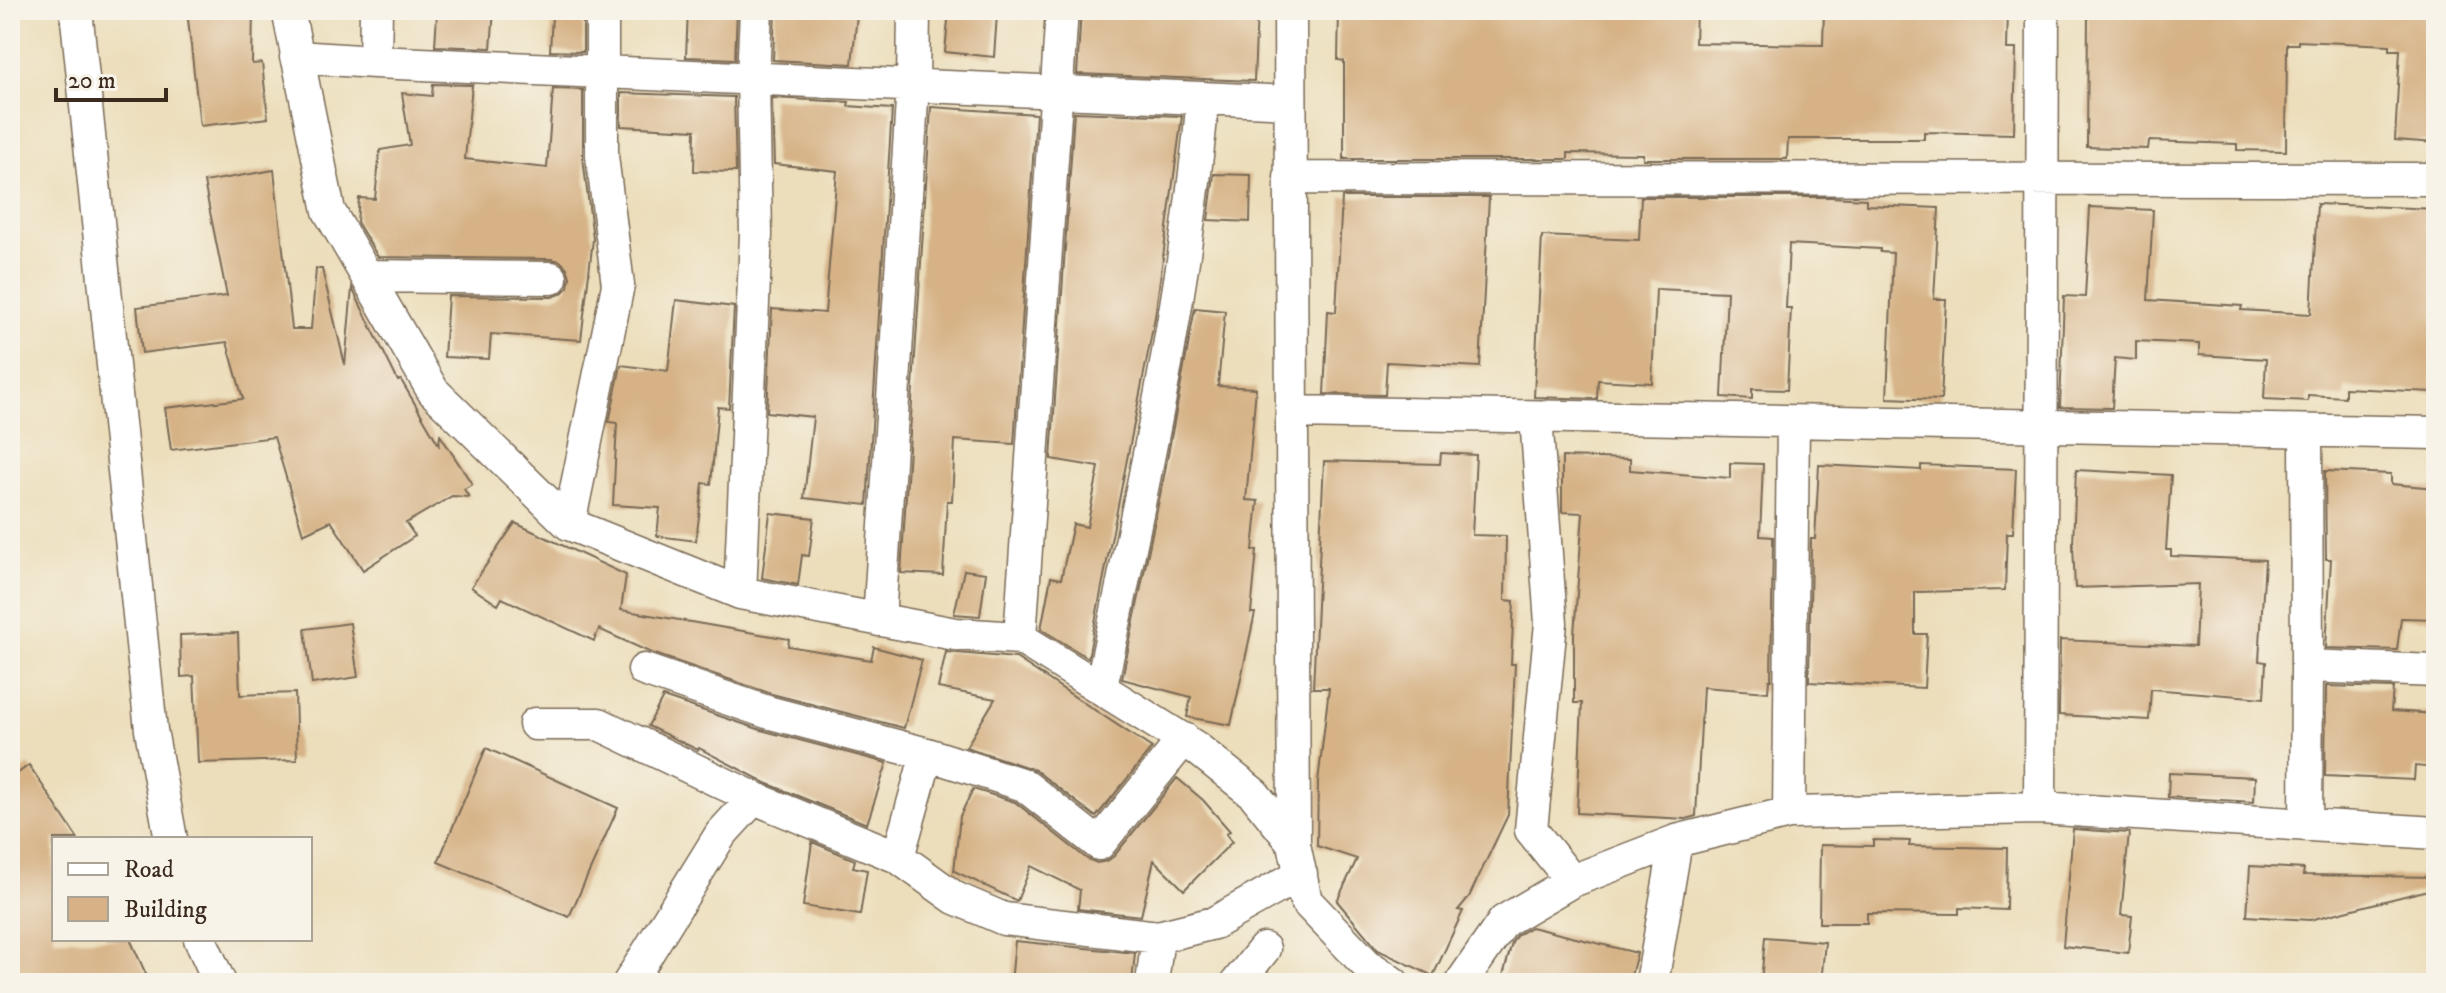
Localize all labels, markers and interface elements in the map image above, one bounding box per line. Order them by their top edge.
scale bar [56,52,166,102]
text: 20 m [68,66,116,96]
legend [52,837,312,941]
text: Road [124,855,174,885]
text: Building [124,895,207,925]

